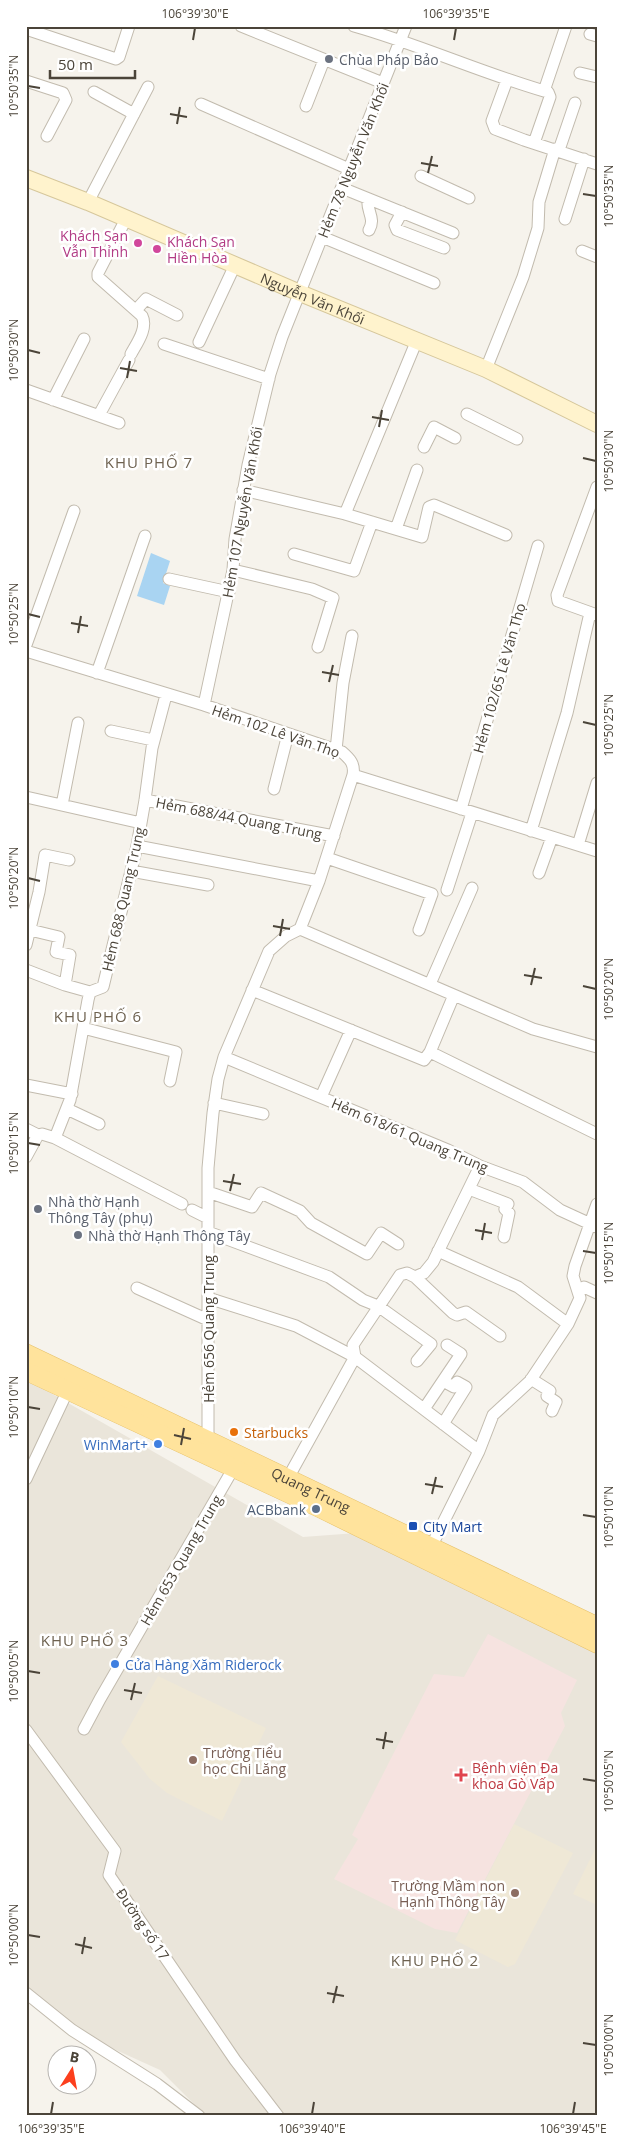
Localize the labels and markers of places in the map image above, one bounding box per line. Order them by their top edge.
place label: Chùa Pháp Bảo [339,50,439,69]
marker: Chùa Pháp Bảo [323,53,335,65]
place label: Khách Sạn Vẫn Thỉnh [60,226,128,261]
place label: Khách Sạn Hiền Hòa [167,232,235,267]
marker: Khách Sạn Vẫn Thỉnh [132,237,144,249]
marker: Khách Sạn Hiền Hòa [151,243,163,255]
place label: Nhà thờ Hạnh Thông Tây (phụ) [48,1192,153,1227]
marker: Nhà thờ Hạnh Thông Tây (phụ) [32,1203,44,1215]
place label: Nhà thờ Hạnh Thông Tây [88,1226,251,1245]
marker: Nhà thờ Hạnh Thông Tây [72,1229,84,1241]
place label: Starbucks [244,1423,308,1442]
marker: Starbucks [228,1426,240,1438]
place label: WinMart+ [84,1435,148,1454]
marker: WinMart+ [152,1438,164,1450]
place label: ACBbank [247,1500,307,1519]
marker: ACBbank [310,1503,322,1515]
place label: City Mart [423,1517,482,1536]
marker: City Mart [407,1520,419,1532]
place label: Cửa Hàng Xăm Riderock [125,1655,282,1674]
marker: Cửa Hàng Xăm Riderock [109,1658,121,1670]
place label: Trường Tiểu học Chi Lăng [203,1743,287,1778]
marker: Trường Tiểu học Chi Lăng [187,1754,199,1766]
place label: Bệnh viện Đa khoa Gò Vấp [472,1758,558,1793]
marker: Bệnh viện Đa khoa Gò Vấp [454,1768,468,1782]
place label: Trường Mầm non Hạnh Thông Tây [391,1876,506,1911]
marker: Trường Mầm non Hạnh Thông Tây [509,1887,521,1899]

